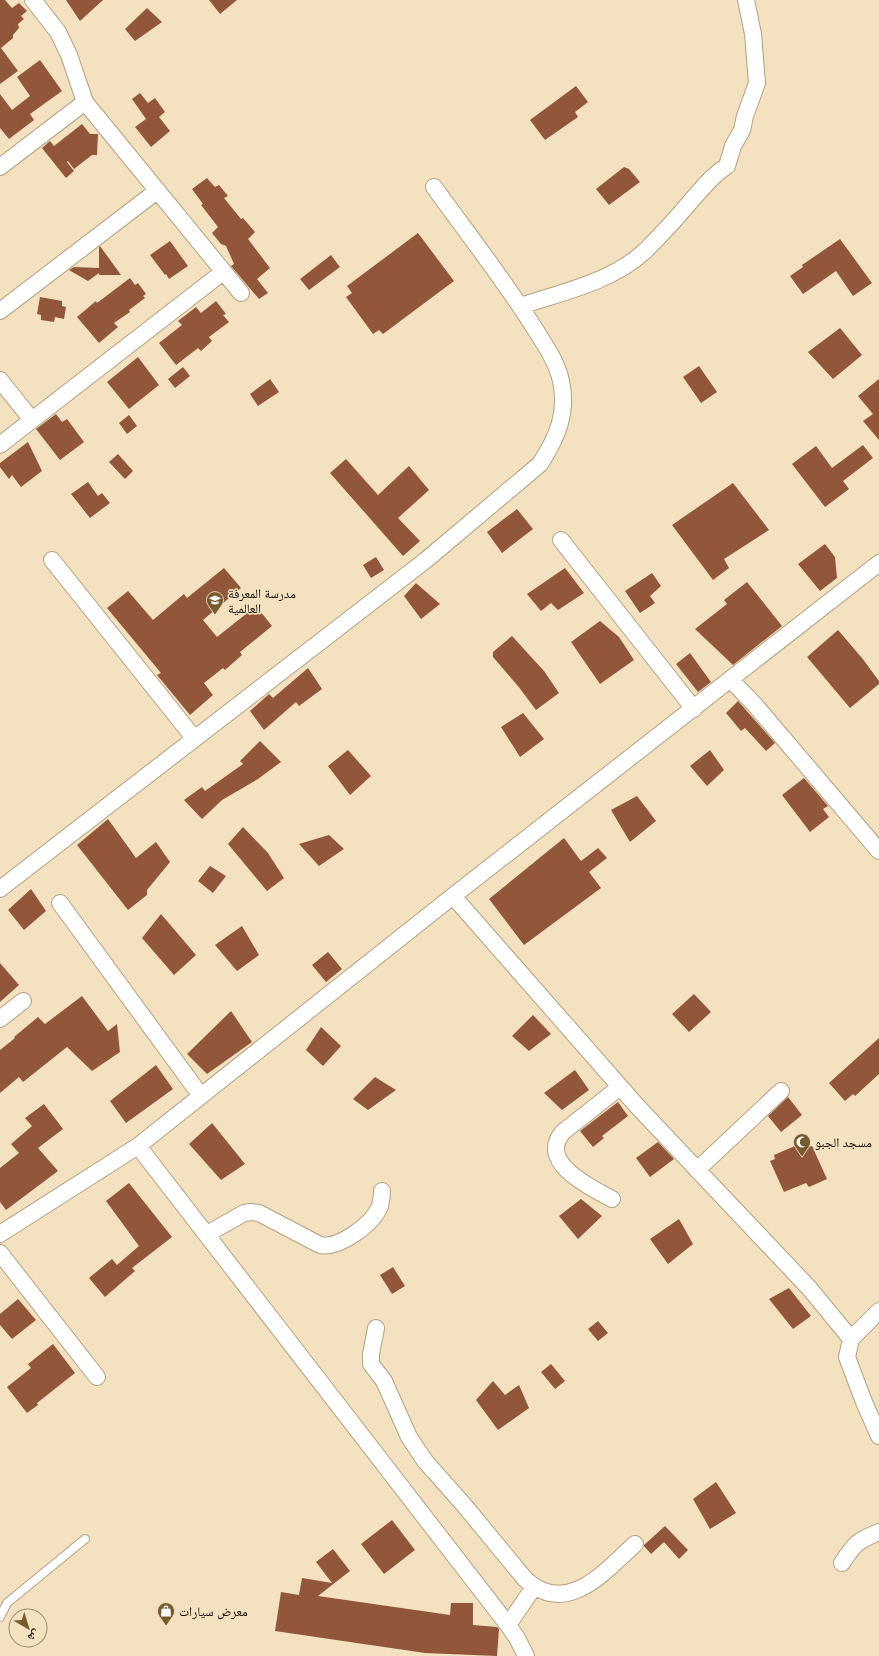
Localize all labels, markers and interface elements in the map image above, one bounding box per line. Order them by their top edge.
place label: مدرسة المعرفة العالمية [228,586,296,616]
school or university icon: مدرسة المعرفة العالمية [205,590,225,615]
mosque icon: مسجد الجبو [792,1132,812,1157]
place label: مسجد الجبو [815,1135,872,1151]
shop icon: معرض سيارات [156,1601,176,1626]
place label: معرض سيارات [179,1604,248,1620]
north arrow [8,1608,48,1648]
text: ش [24,1626,42,1644]

